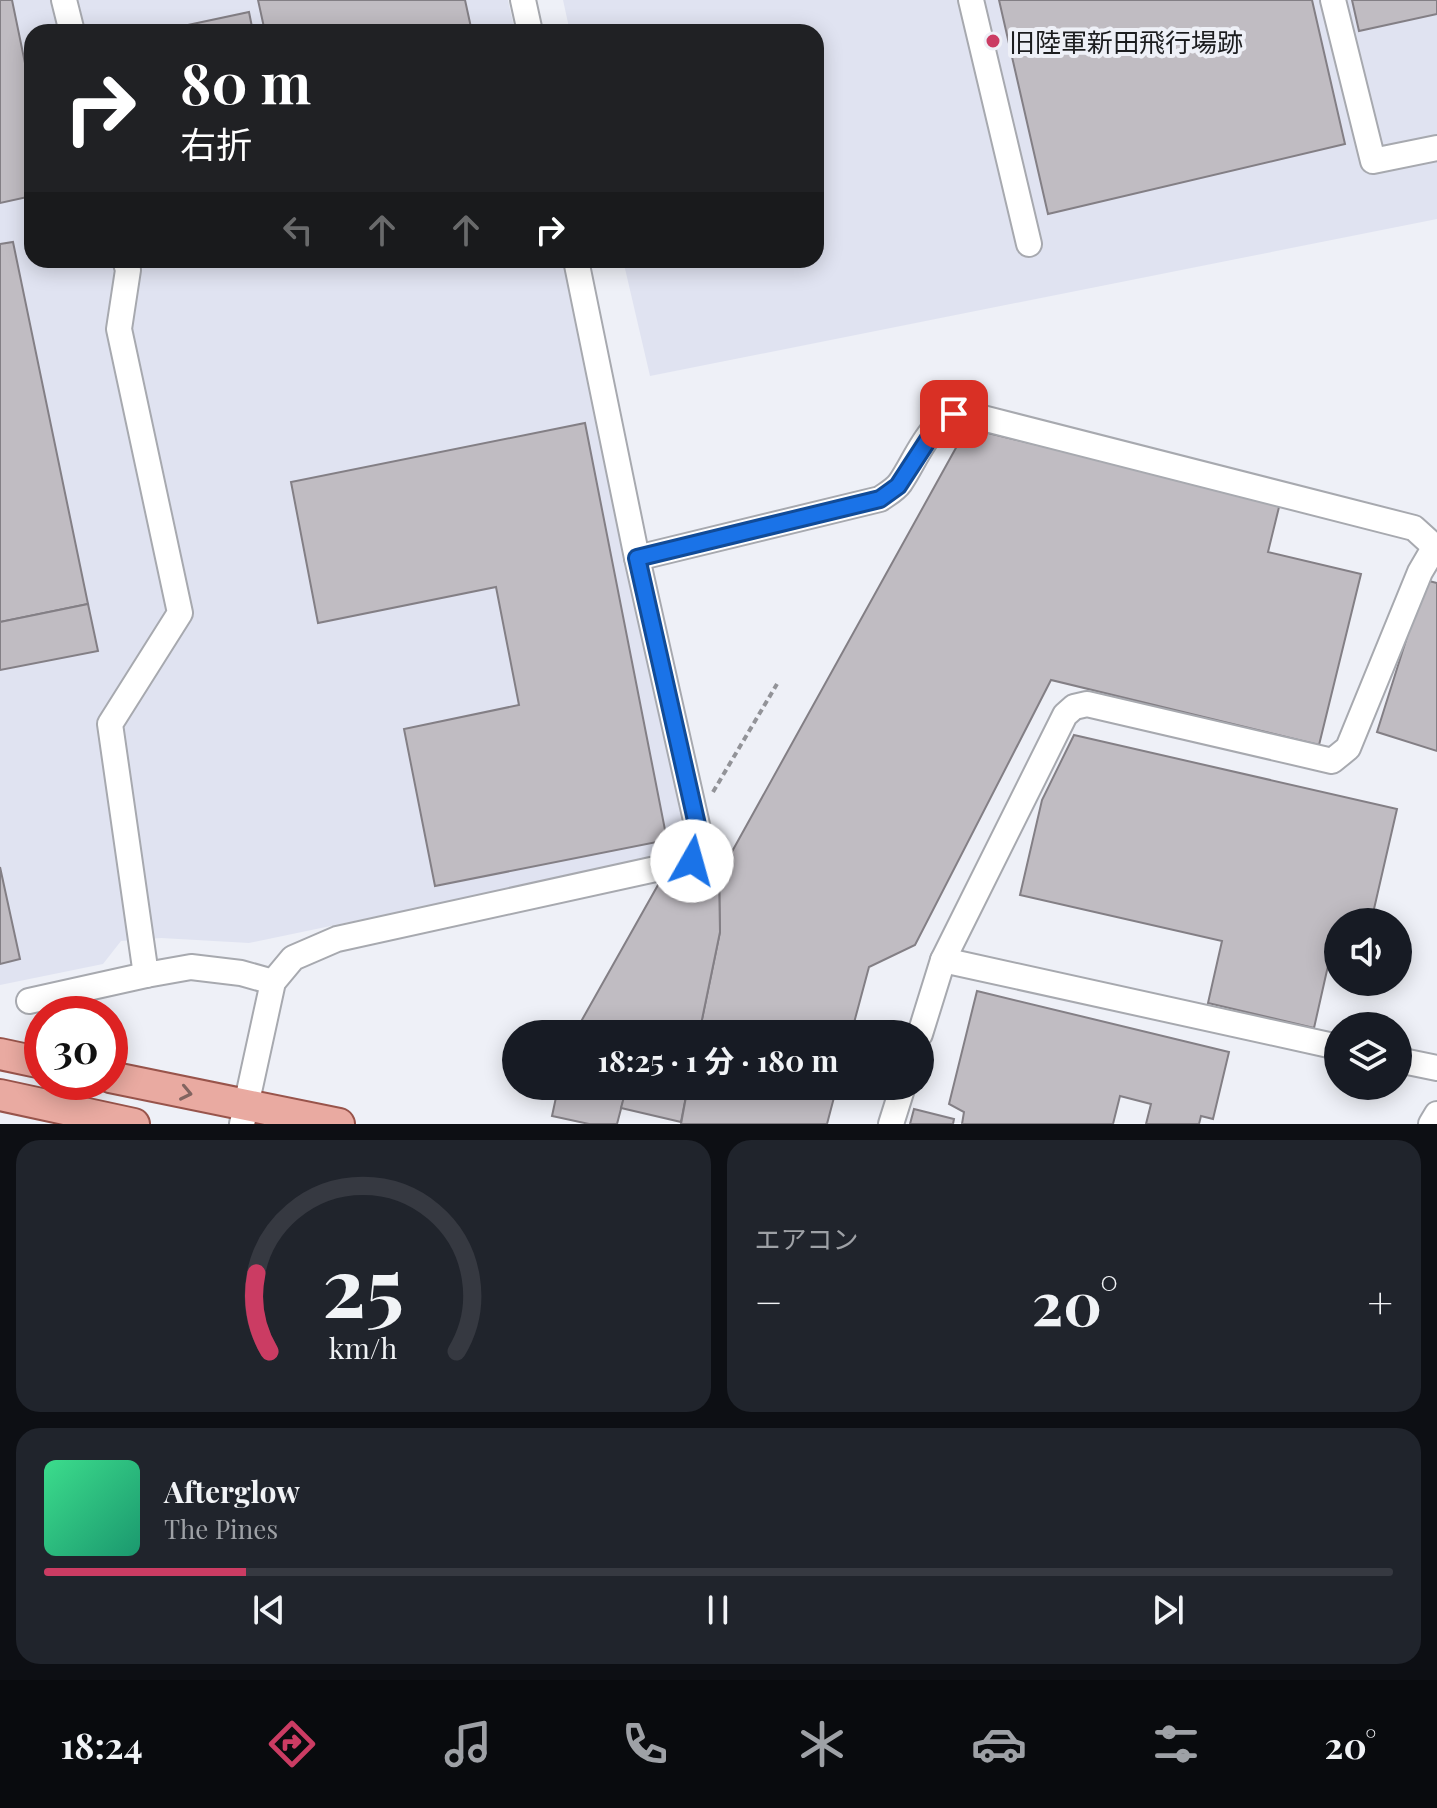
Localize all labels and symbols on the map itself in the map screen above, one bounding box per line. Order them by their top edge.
place label: 旧陸軍新田飛行場跡 [1009,24,1243,59]
marker: 旧陸軍新田飛行場跡 [984,32,1002,50]
pin [920,380,988,448]
position arrow [650,819,734,903]
speed limit sign: 30 [24,996,128,1100]
one-way arrow [180,1083,193,1100]

